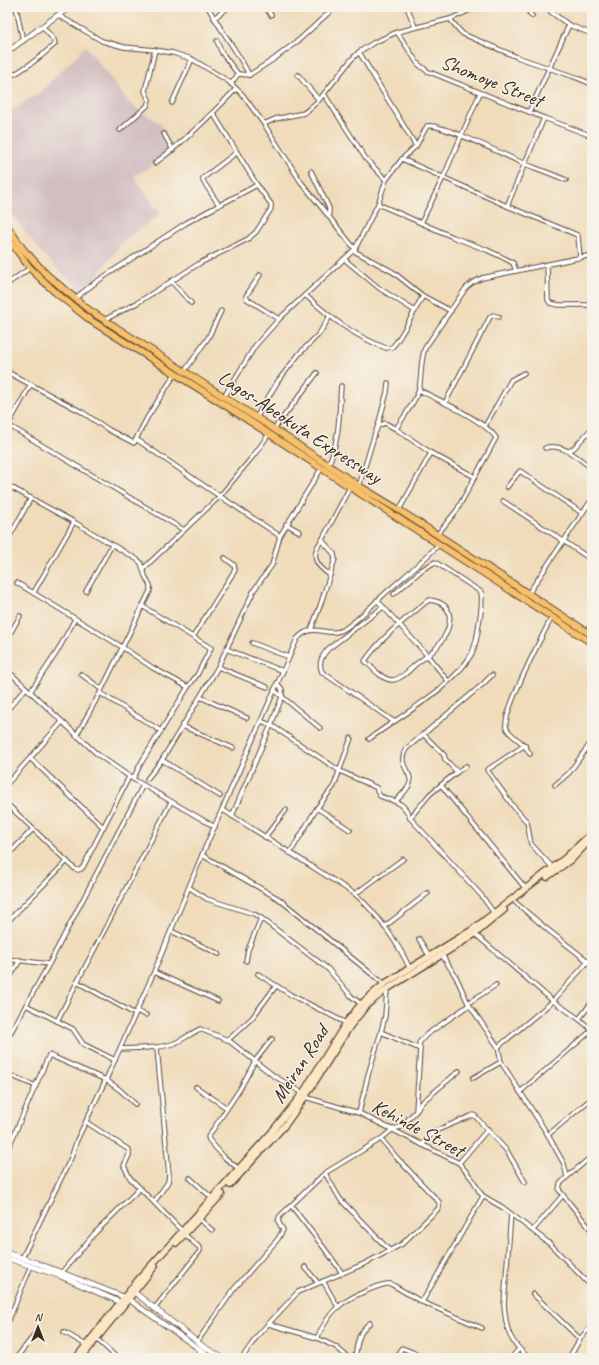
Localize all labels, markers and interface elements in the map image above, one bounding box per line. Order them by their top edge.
street label: Shomoye Street [437,49,550,114]
street label: Lagos-Abeokuta Expressway [214,365,388,490]
street label: Meiran Road [266,1018,336,1107]
street label: Kehinde Street [368,1093,471,1164]
north arrow [18,1307,58,1347]
text: N [35,1310,44,1324]

